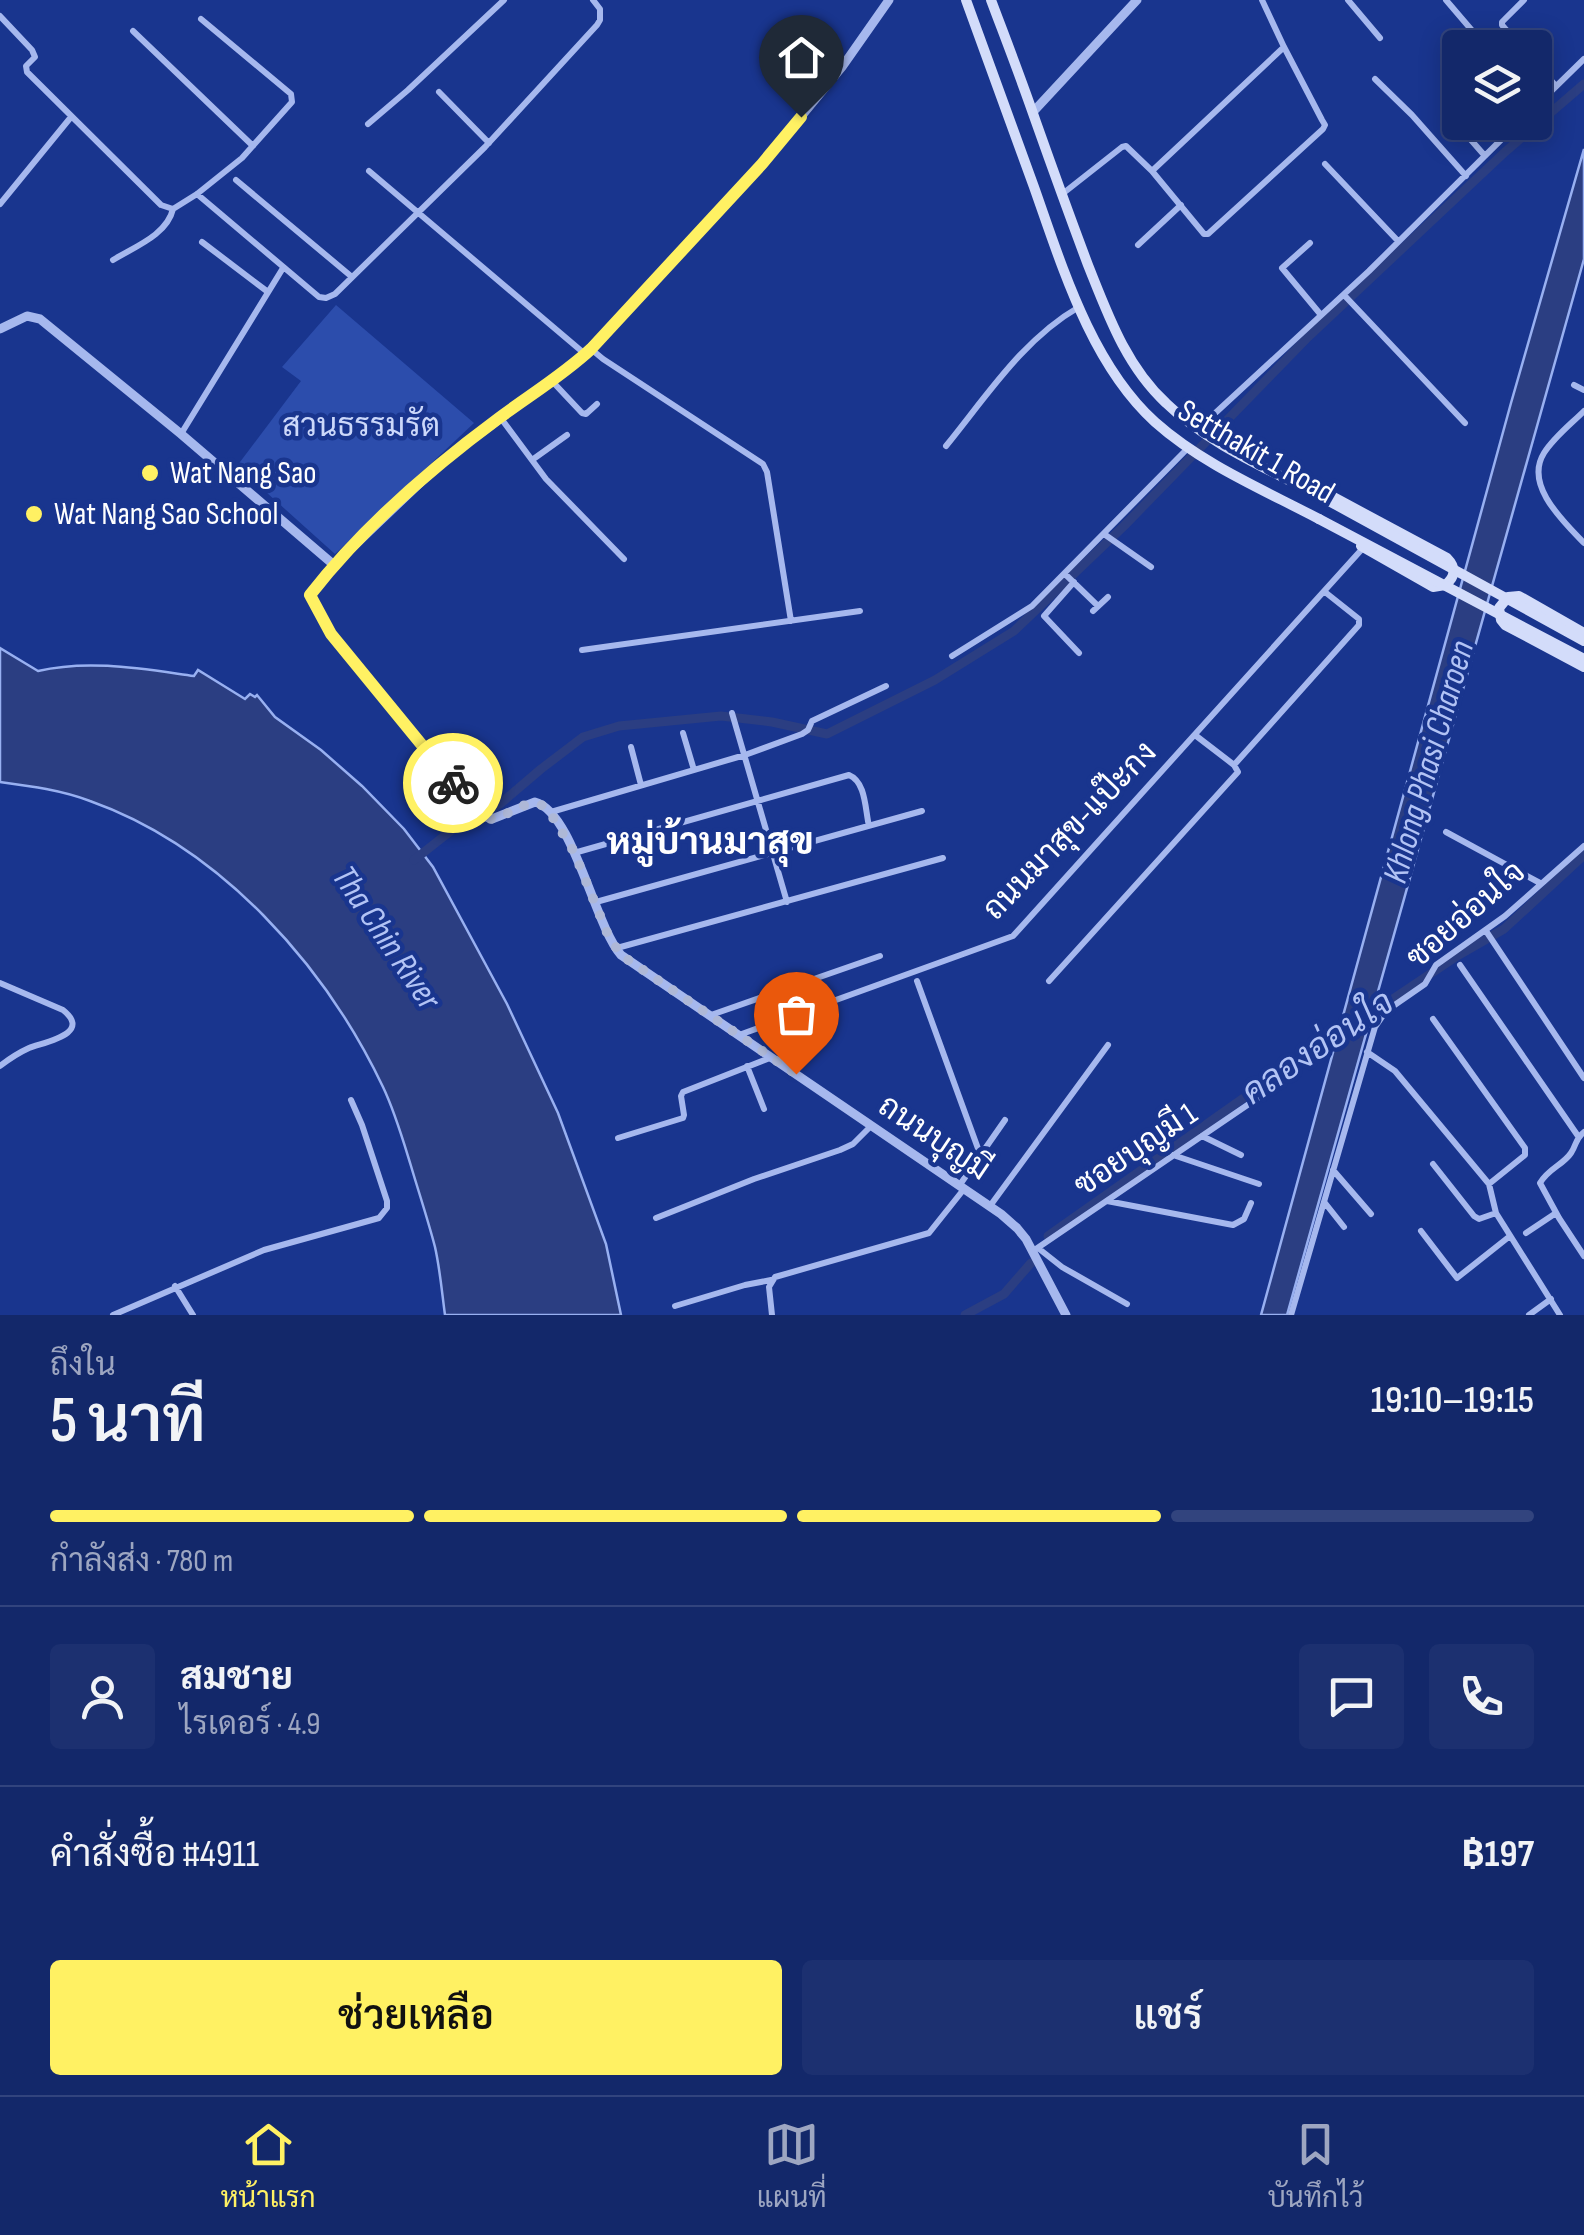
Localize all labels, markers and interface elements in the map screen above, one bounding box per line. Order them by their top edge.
pin [759,15,844,118]
icon: home [774,30,829,85]
map controls [1442,30,1552,140]
button: layers [1442,30,1552,140]
street label: Setthakit 1 Road [1171,391,1341,513]
park label: สวนธรรมรัต [282,406,440,446]
place label: Wat Nang Sao [170,454,317,493]
marker: Wat Nang Sao [139,462,161,484]
place label: Wat Nang Sao School [54,495,278,534]
marker: Wat Nang Sao School [23,503,45,525]
water label: Khlong Phasi Charoen [1374,636,1484,888]
courier [403,733,503,833]
street label: ถนนมาสุข-แป๊ะกง [974,733,1166,929]
icon: bike [426,756,481,811]
district label: หมู่บ้านมาสุข [606,817,814,867]
street label: ซอยอ่อนใจ [1397,851,1533,977]
water label: Tha Chin River [322,858,450,1019]
pin [754,972,839,1075]
water label: คลองอ่อนใจ [1232,979,1402,1115]
icon: bag [769,987,824,1042]
street label: ถนนบุญมี [870,1085,998,1190]
street label: ซอยบุญมี 1 [1066,1093,1205,1206]
text: ถึงใน [50,1346,116,1385]
text: 19:10–19:15 [1371,1378,1534,1423]
text: 5 นาที [50,1383,206,1461]
text: กำลังส่ง · 780 m [50,1542,233,1581]
button: person [50,1644,155,1749]
button: chat [1299,1644,1404,1749]
button: phone [1429,1644,1534,1749]
text: สมชาย [180,1655,293,1700]
text: ไรเดอร์ · 4.9 [180,1705,321,1744]
text: คำสั่งซื้อ #4911 [50,1832,259,1877]
text: ฿197 [1462,1832,1534,1877]
button: ช่วยเหลือ [50,1960,782,2075]
button: แชร์ [802,1960,1534,2075]
tab: หน้าแรก [221,2117,316,2215]
tab: แผนที่ [757,2117,827,2215]
tab: บันทึกไว้ [1268,2117,1363,2215]

